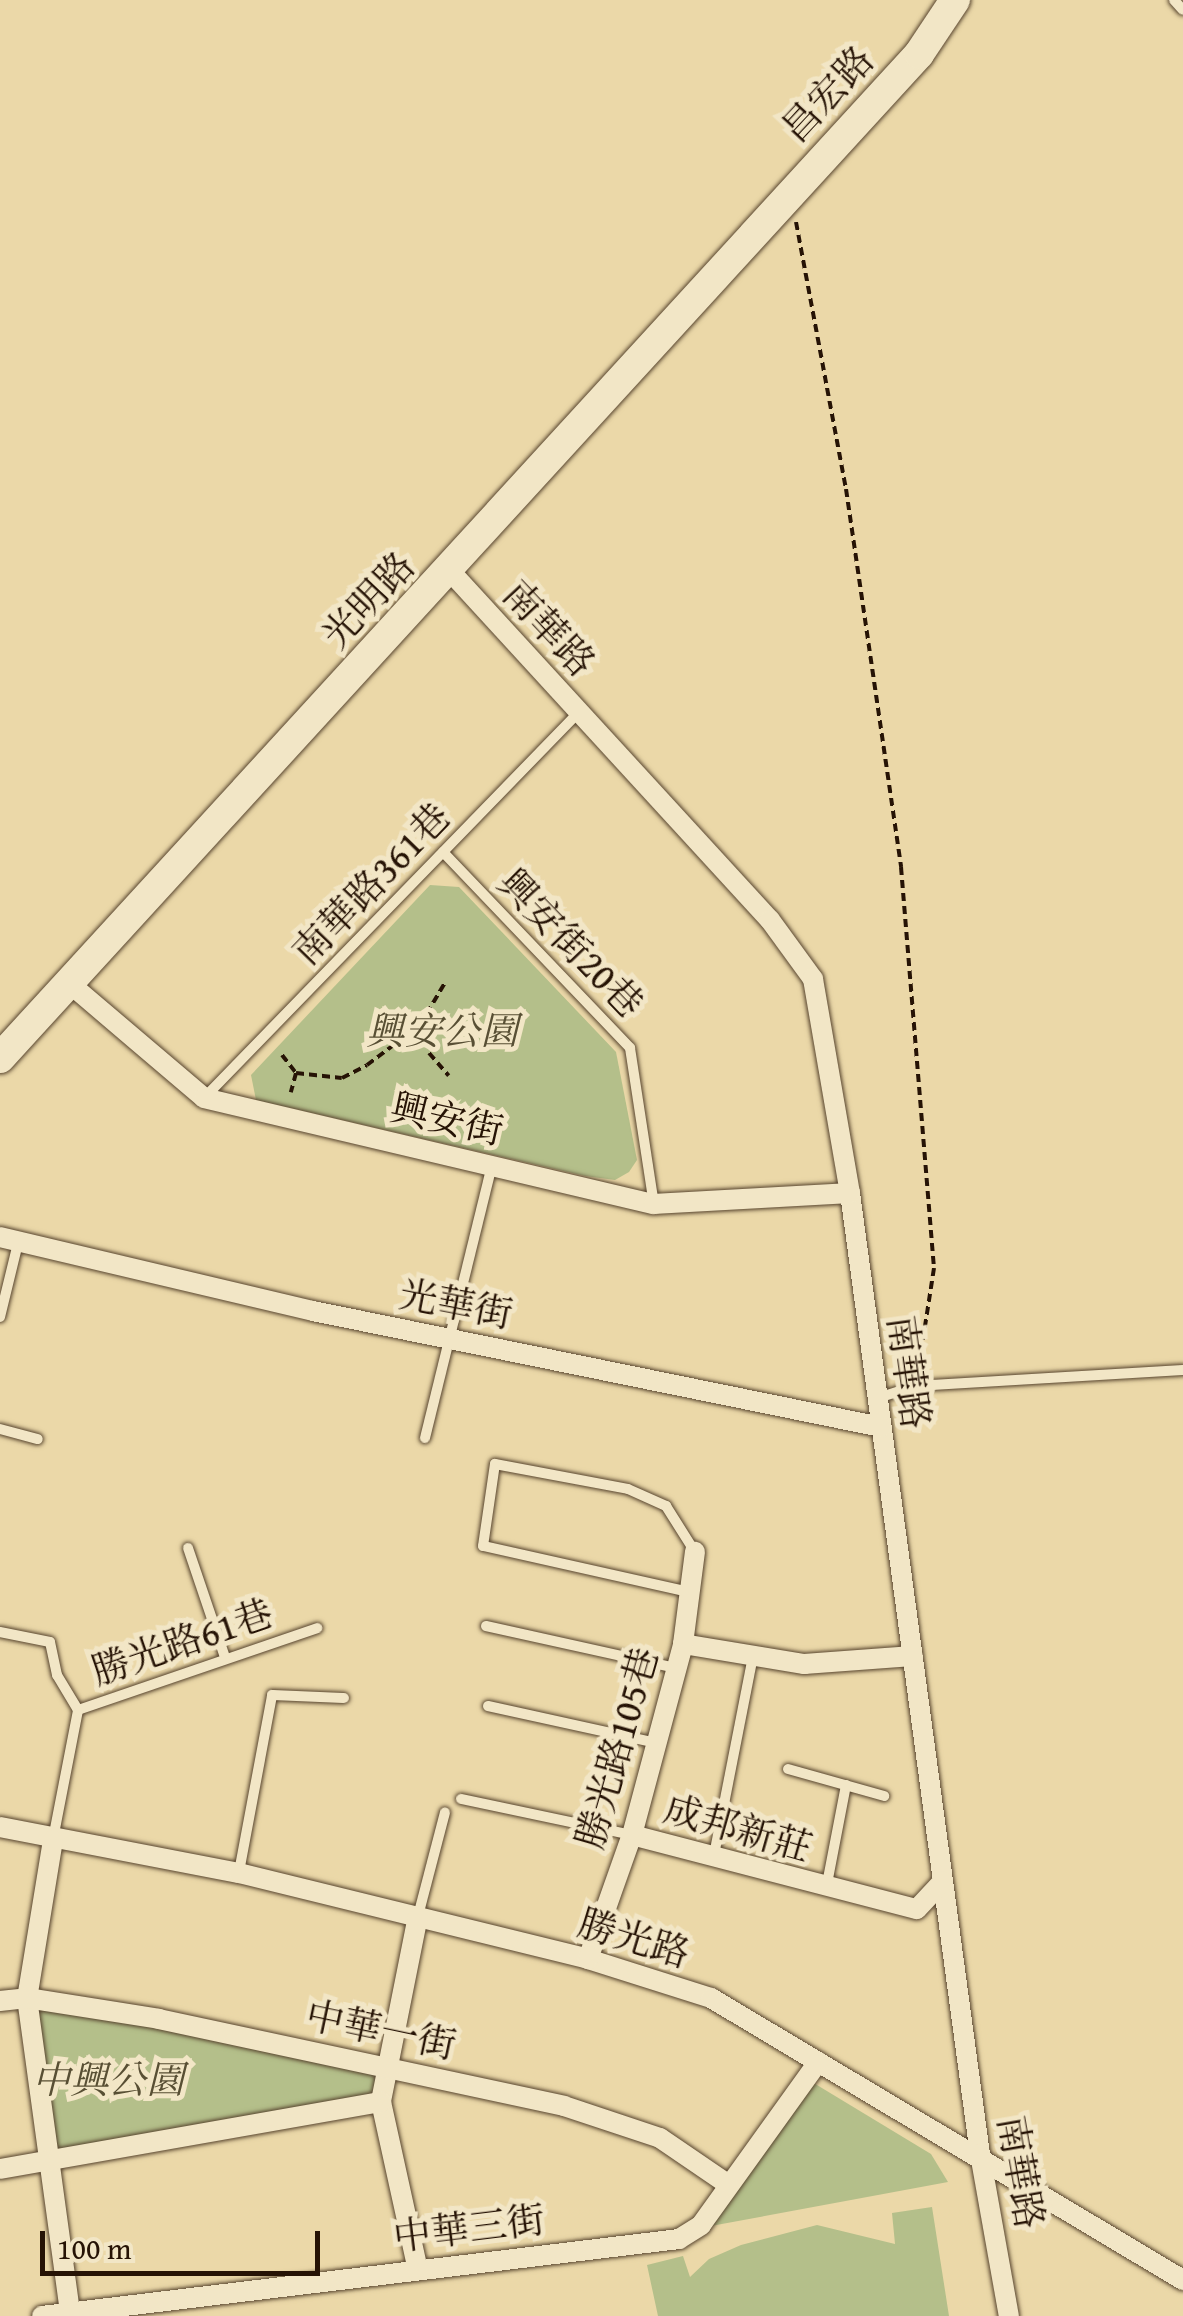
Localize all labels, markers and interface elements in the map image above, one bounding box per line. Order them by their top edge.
street label: 昌宏路 [771,37,883,151]
street label: 光明路 [312,543,424,657]
street label: 南華路 [493,571,605,685]
street label: 南華路361巷 [283,794,459,974]
street label: 興安街20巷 [489,859,653,1027]
park label: 興安公園 [366,1008,518,1054]
street label: 興安街 [386,1084,508,1154]
street label: 光華街 [396,1271,516,1337]
street label: 南華路 [878,1312,940,1432]
street label: 勝光路61巷 [85,1590,279,1694]
street label: 勝光路105巷 [567,1642,667,1854]
street label: 成邦新莊 [659,1785,817,1871]
street label: 勝光路 [573,1900,695,1976]
street label: 中華一街 [302,1992,460,2068]
park label: 中興公園 [32,2057,184,2103]
street label: 南華路 [989,2112,1053,2232]
street label: 中華三街 [391,2196,547,2260]
scale bar [45,2211,325,2273]
text: 100 m [57,2226,131,2270]

